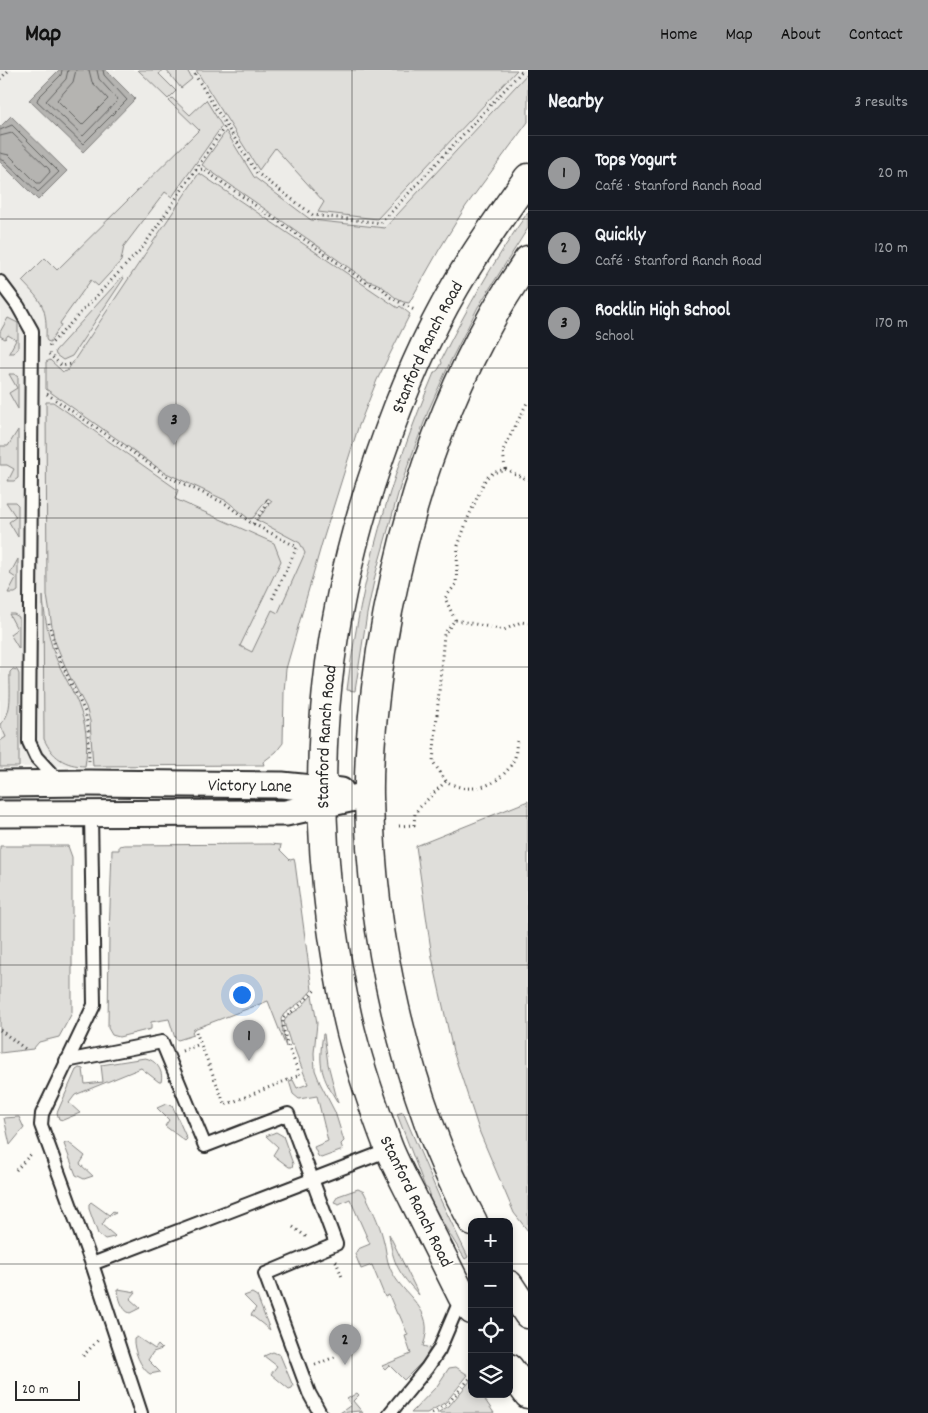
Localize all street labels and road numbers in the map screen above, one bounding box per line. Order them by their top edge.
street label: Stanford Ranch Road [387,277,471,417]
street label: Stanford Ranch Road [312,664,345,809]
street label: Victory Lane [208,774,293,801]
street label: Stanford Ranch Road [372,1132,457,1272]

